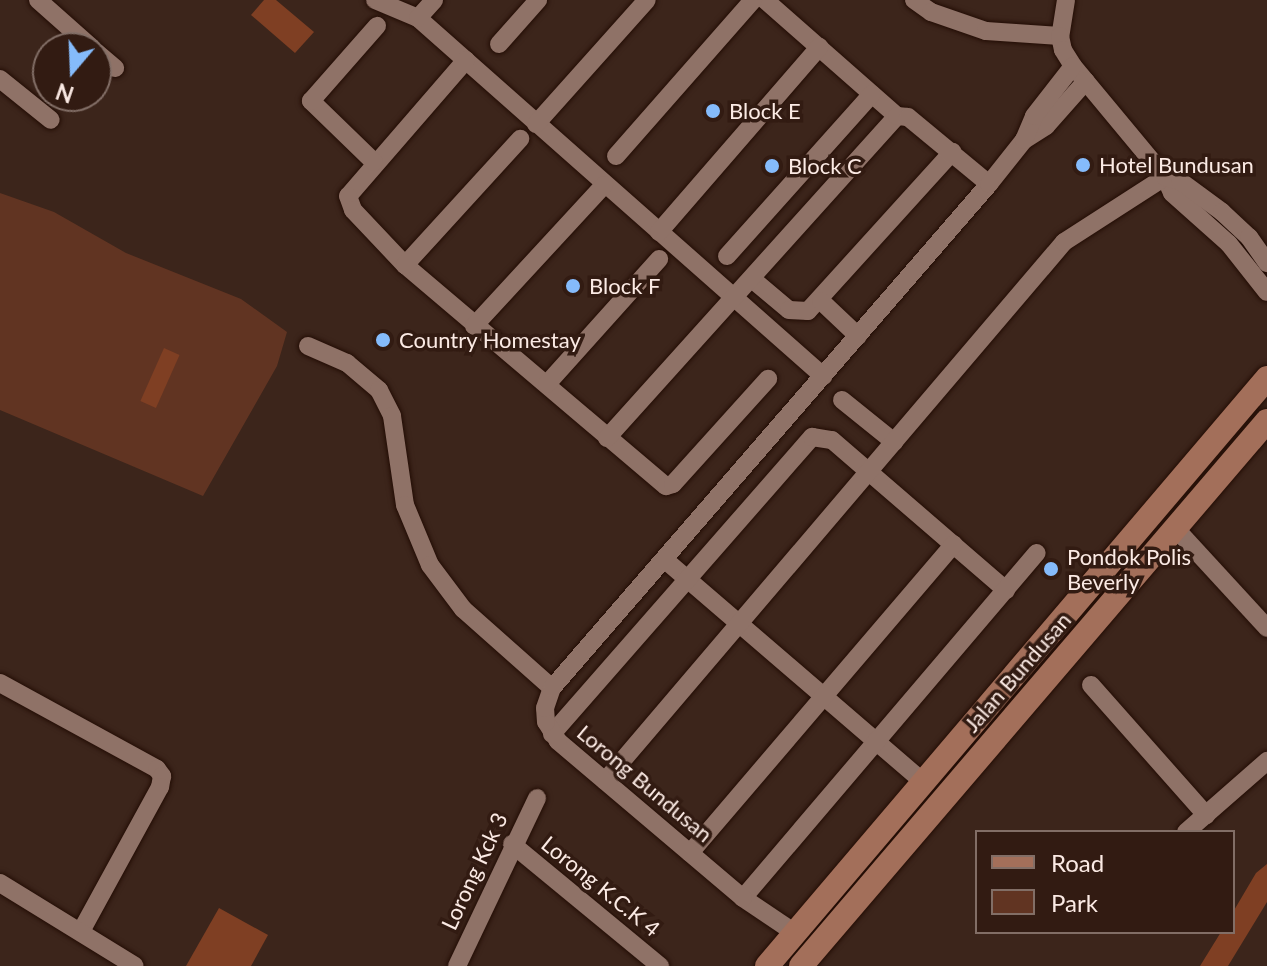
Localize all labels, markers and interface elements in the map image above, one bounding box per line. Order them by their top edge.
north arrow [32,32,112,112]
text: N [52,78,77,109]
place label: Block E [729,98,801,124]
marker: Block E [704,102,722,120]
place label: Hotel Bundusan [1099,152,1254,178]
place label: Block C [788,153,862,179]
marker: Hotel Bundusan [1074,156,1092,174]
marker: Block C [763,157,781,175]
place label: Block F [589,273,660,299]
marker: Block F [564,277,582,295]
place label: Country Homestay [399,327,581,353]
marker: Country Homestay [374,331,392,349]
place label: Pondok Polis Beverly [1067,543,1191,594]
marker: Pondok Polis Beverly [1042,560,1060,578]
street label: Jalan Bundusan [958,607,1076,737]
street label: Lorong Bundusan [572,719,718,847]
street label: Lorong Kck 3 [435,808,513,934]
street label: Lorong K.C.K 4 [537,830,665,942]
legend [975,830,1235,934]
text: Road [1051,848,1104,877]
text: Park [1051,888,1098,917]

